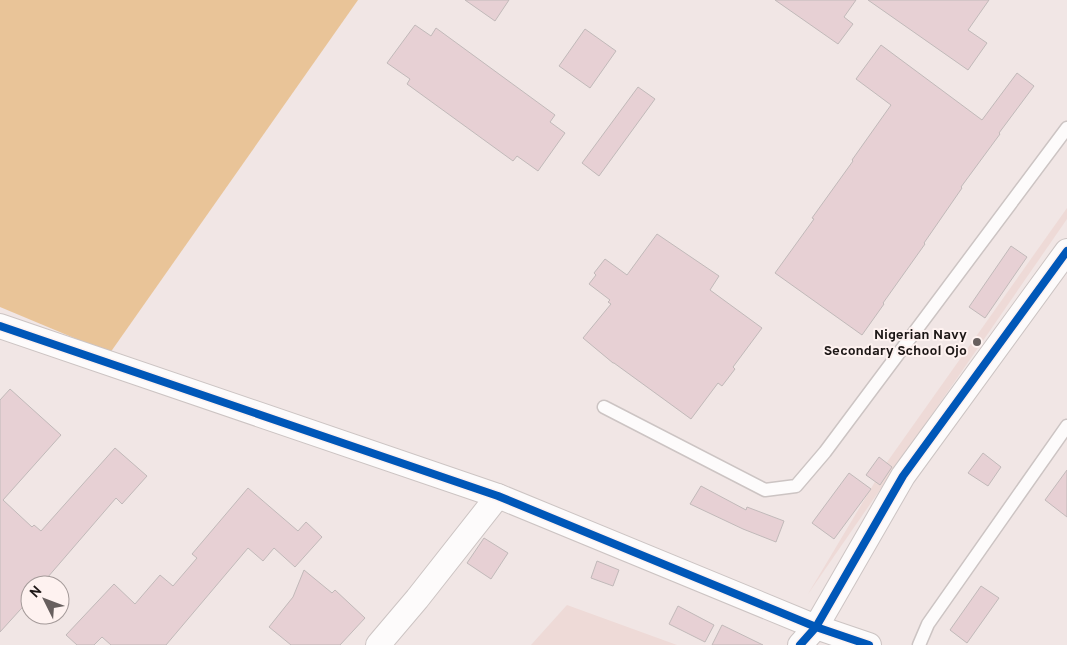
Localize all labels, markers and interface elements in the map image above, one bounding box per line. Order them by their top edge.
place label: Nigerian Navy Secondary School Ojo [824,327,967,360]
marker: Nigerian Navy Secondary School Ojo [971,336,983,348]
north arrow [20,575,70,625]
text: N [27,583,46,602]

